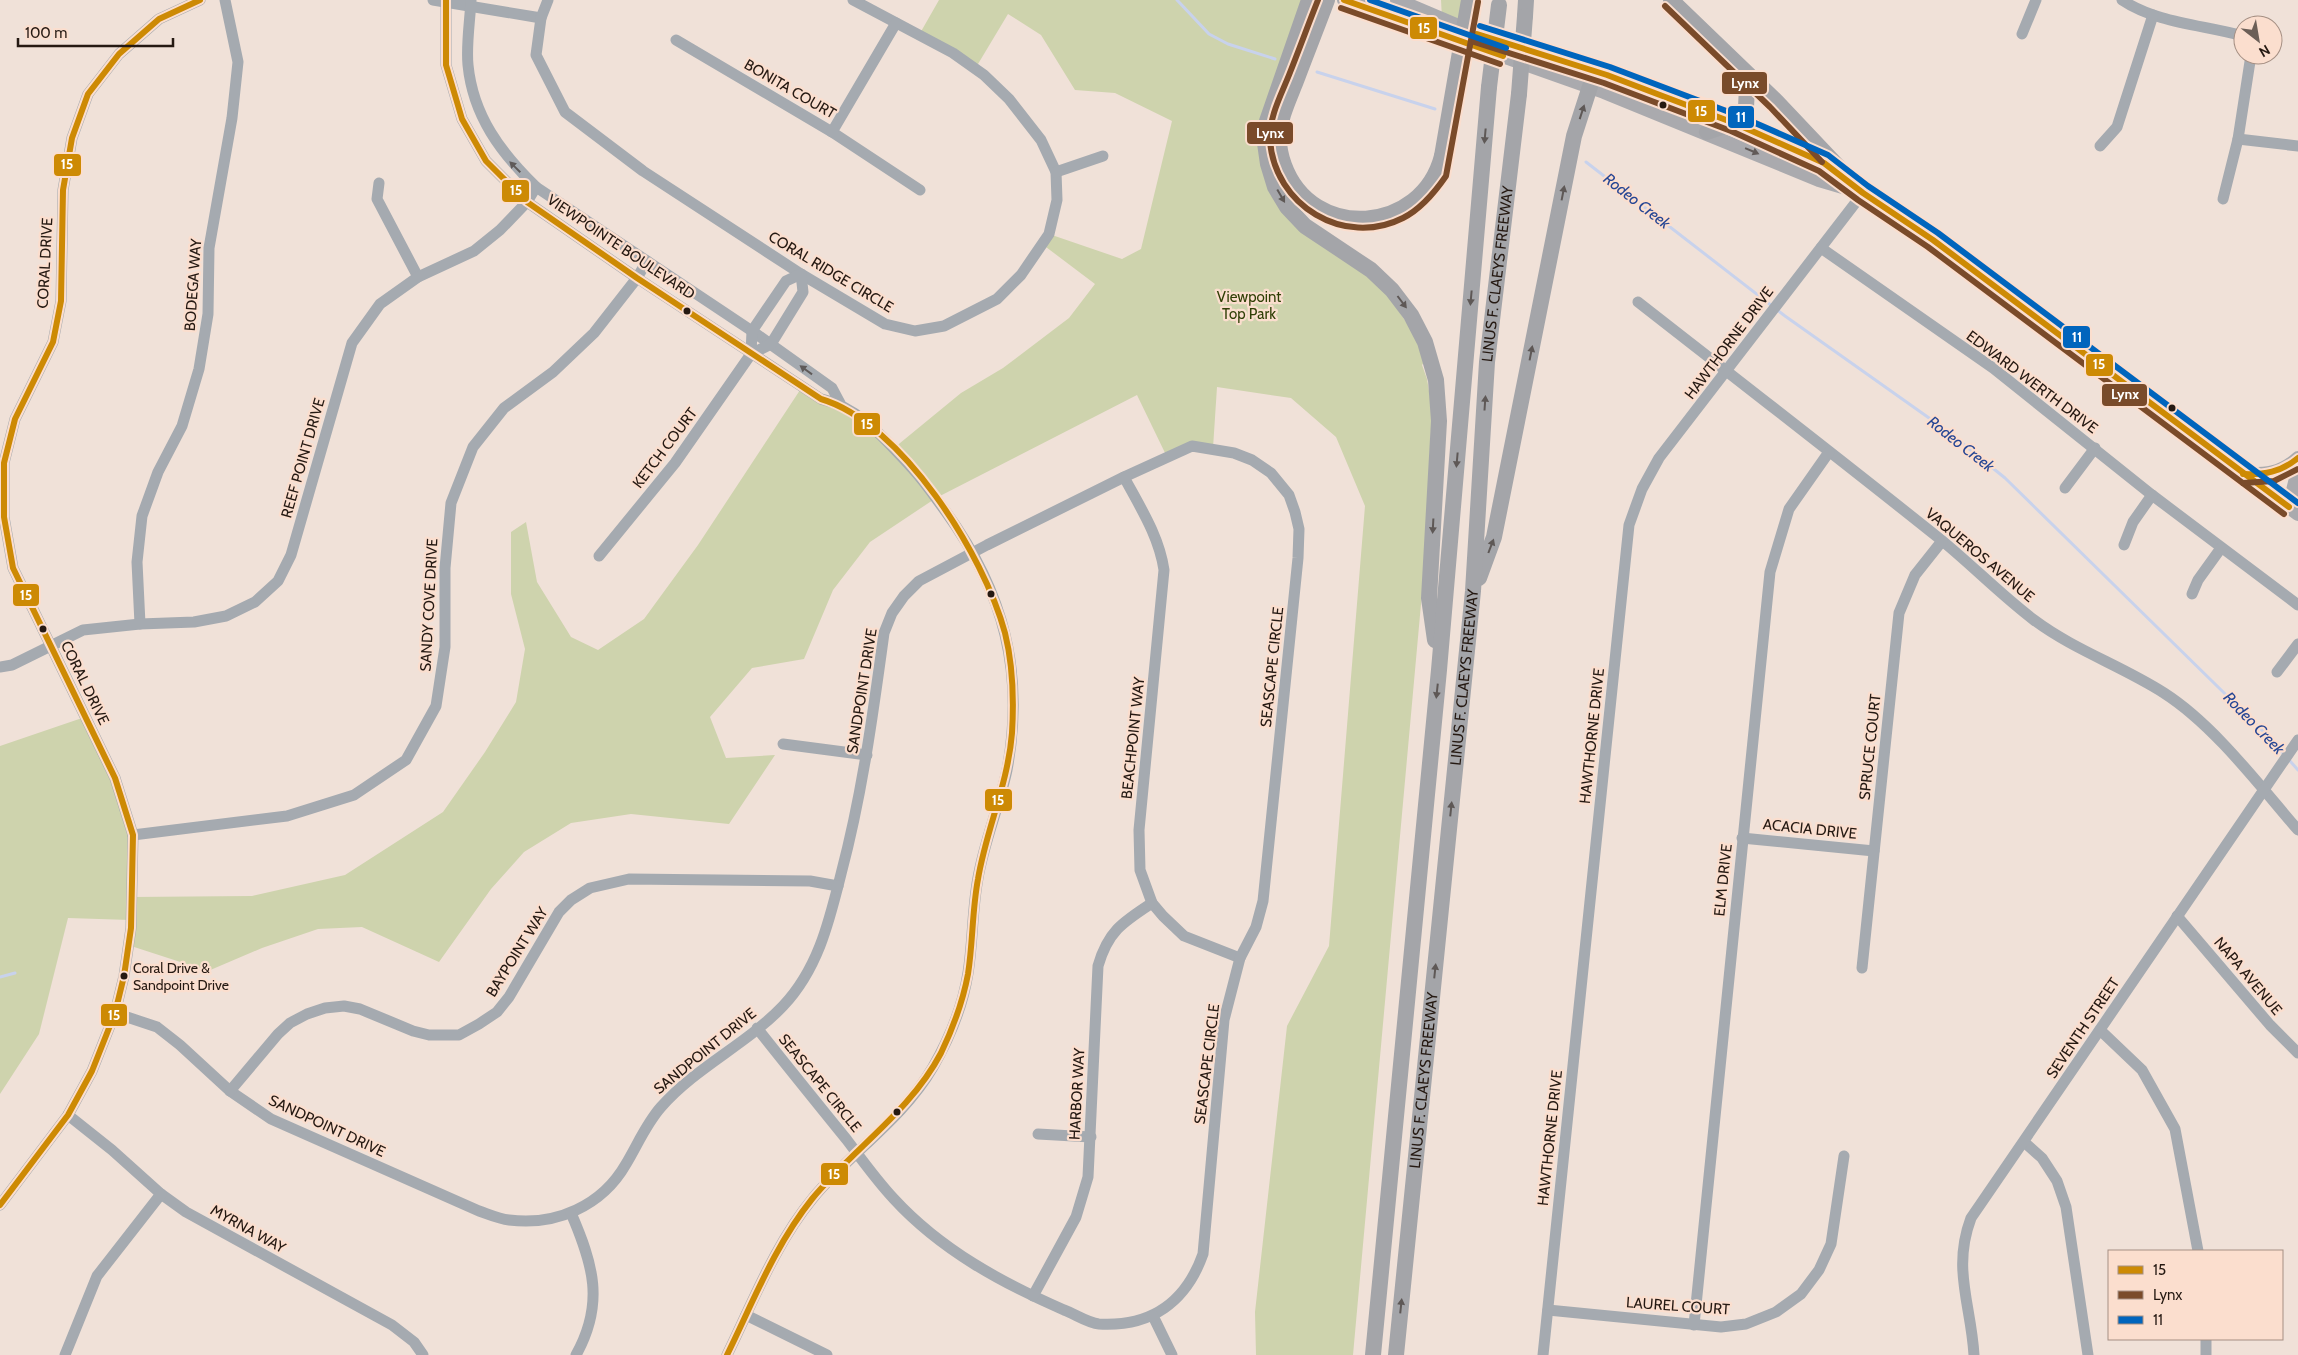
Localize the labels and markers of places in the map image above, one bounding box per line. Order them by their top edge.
unlabelled marker [1658,100,1668,110]
unlabelled marker [682,306,692,316]
unlabelled marker [2167,403,2177,413]
unlabelled marker [986,589,996,599]
unlabelled marker [38,624,48,634]
place label: Coral Drive & Sandpoint Drive [133,959,229,994]
marker: Coral Drive & Sandpoint Drive [119,971,129,981]
unlabelled marker [892,1107,902,1117]

